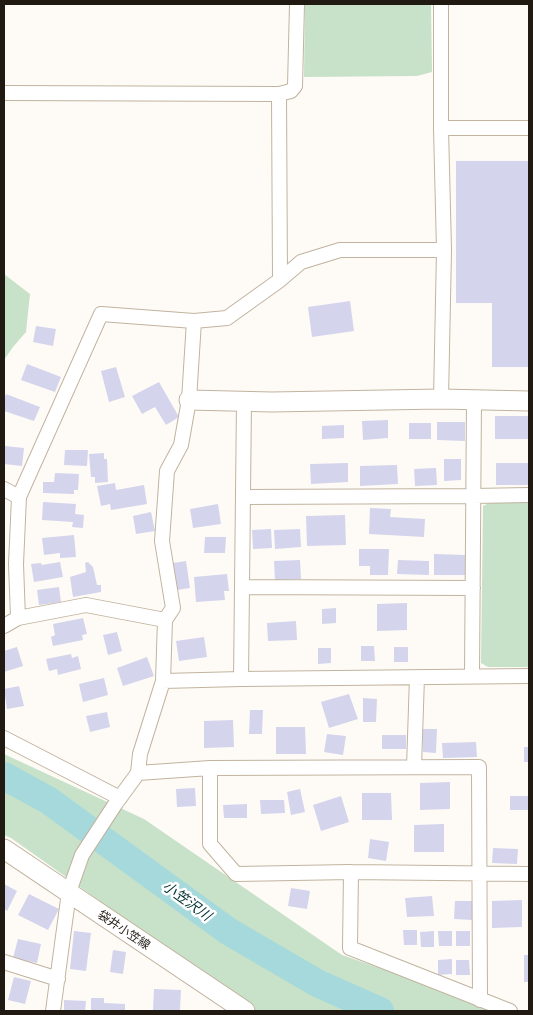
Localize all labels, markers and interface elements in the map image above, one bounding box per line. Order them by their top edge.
water label: 小笠沢川 [159,878,215,924]
street label: 袋井小笠線 [95,907,153,953]

